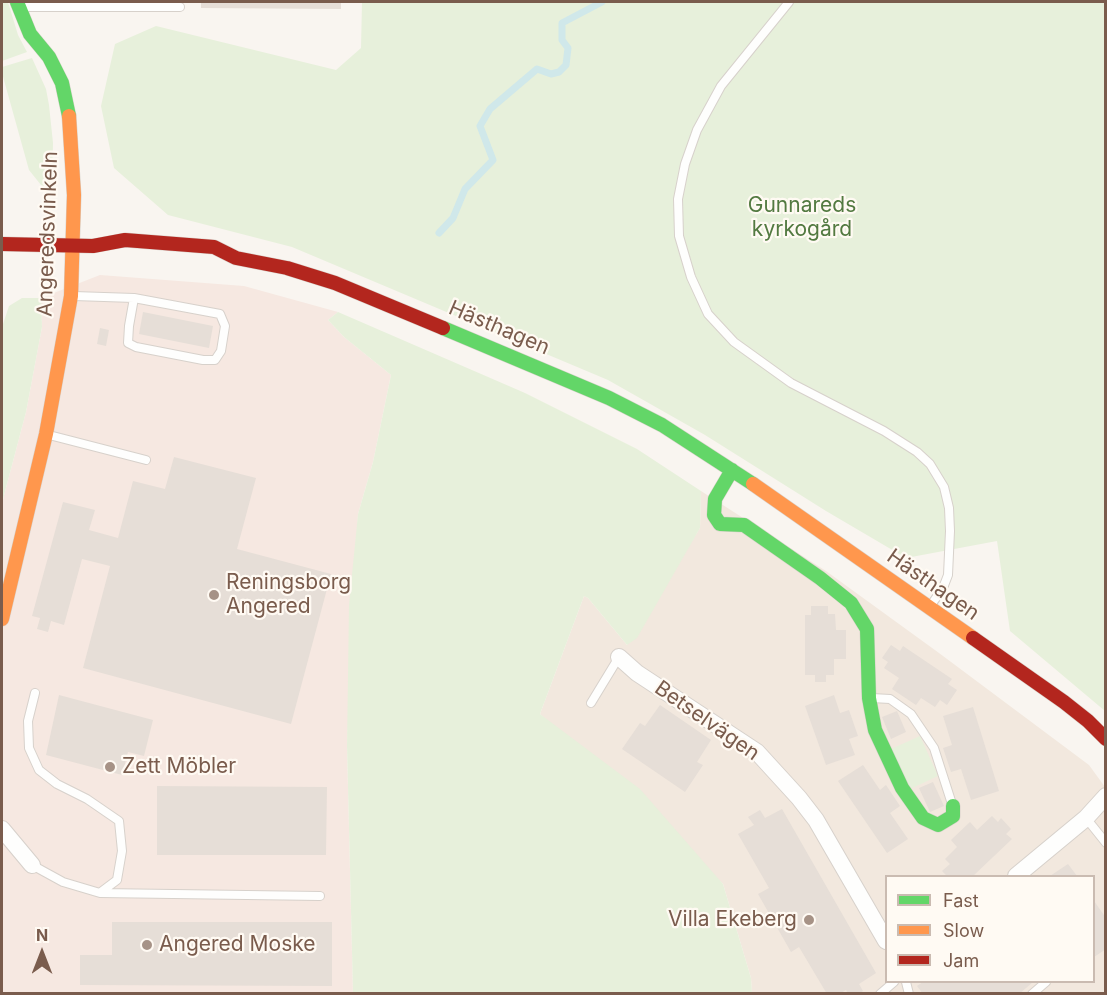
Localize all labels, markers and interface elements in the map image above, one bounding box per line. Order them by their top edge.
street label: Angeredsvinkeln [33,151,63,317]
park label: Gunnareds kyrkogård [748,193,856,243]
street label: Hästhagen [445,295,553,361]
street label: Hästhagen [882,544,984,626]
place label: Reningsborg Angered [226,570,351,620]
marker: Reningsborg Angered [207,588,221,602]
street label: Betselvägen [650,676,764,766]
place label: Zett Möbler [122,754,236,780]
marker: Zett Möbler [103,760,117,774]
legend [885,875,1095,983]
text: Fast [943,890,979,911]
place label: Villa Ekeberg [668,907,797,933]
marker: Villa Ekeberg [802,913,816,927]
text: Slow [943,920,984,941]
north arrow [12,923,72,983]
text: N [36,925,48,945]
place label: Angered Moske [159,932,316,958]
marker: Angered Moske [140,938,154,952]
text: Jam [943,950,979,971]

